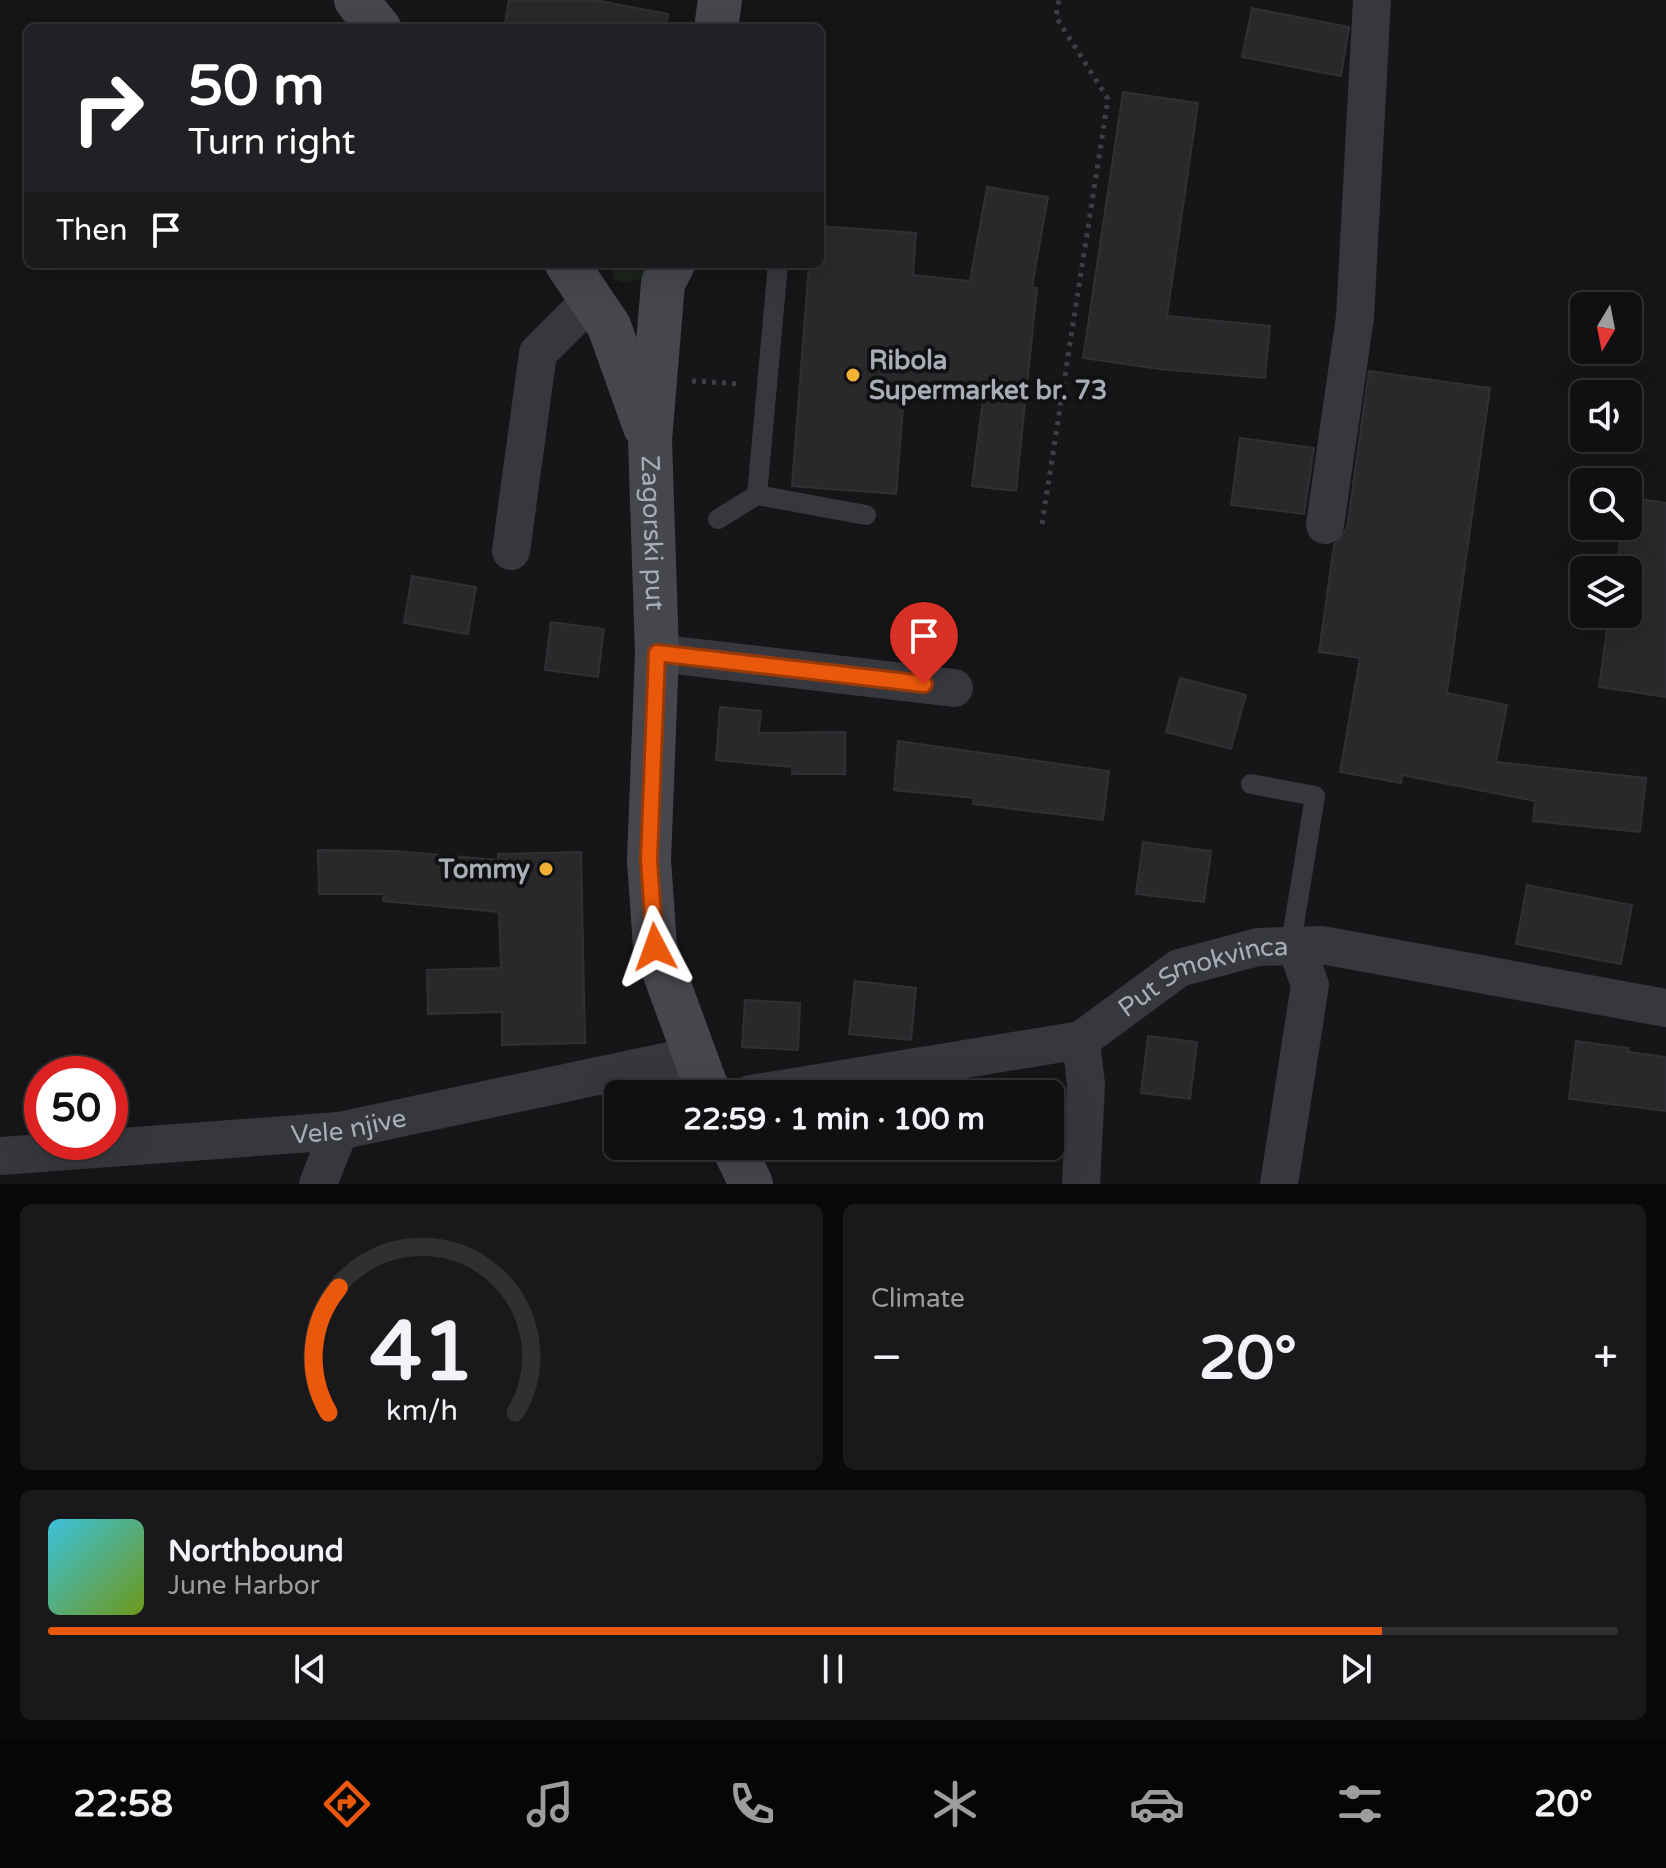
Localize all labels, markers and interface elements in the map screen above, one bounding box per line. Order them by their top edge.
text: 50 m [188,53,324,120]
icon: right [56,56,160,160]
text: Turn right [188,121,355,164]
icon: arrive [144,208,188,252]
text: Then [56,212,128,249]
north arrow [1570,292,1642,364]
map controls [1570,292,1642,628]
place label: Ribola Supermarket br. 73 [869,345,1107,406]
marker: Ribola Supermarket br. 73 [844,366,862,384]
button: sound [1570,380,1642,452]
street label: Zagorski put [635,455,671,611]
button: search [1570,468,1642,540]
button: layers [1570,556,1642,628]
pin [890,602,958,684]
icon: arrive [902,614,946,658]
place label: Tommy [438,854,530,885]
marker: Tommy [537,860,555,878]
position arrow [613,905,697,989]
street label: Put Smokvinca [1112,931,1289,1023]
speed limit sign: 50 [24,1056,128,1160]
text: 22:59 · 1 min · 100 m [683,1101,985,1138]
street label: Vele njive [290,1102,409,1150]
text: Climate [871,1283,965,1314]
text: 41 [369,1303,474,1403]
text: 20° [1199,1323,1297,1395]
text: − [871,1332,902,1385]
text: + [1593,1332,1618,1385]
text: km/h [386,1394,457,1428]
text: Northbound [168,1533,344,1570]
text: June Harbor [168,1570,320,1601]
icon: previous [288,1647,332,1691]
icon: pause [811,1647,855,1691]
icon: next [1334,1647,1378,1691]
icon: directions [319,1776,375,1832]
icon: music [522,1776,578,1832]
icon: phone [724,1776,780,1832]
icon: climate [927,1776,983,1832]
icon: car [1129,1776,1185,1832]
icon: filters [1332,1776,1388,1832]
text: 22:58 [73,1783,173,1826]
text: 20° [1534,1783,1593,1826]

